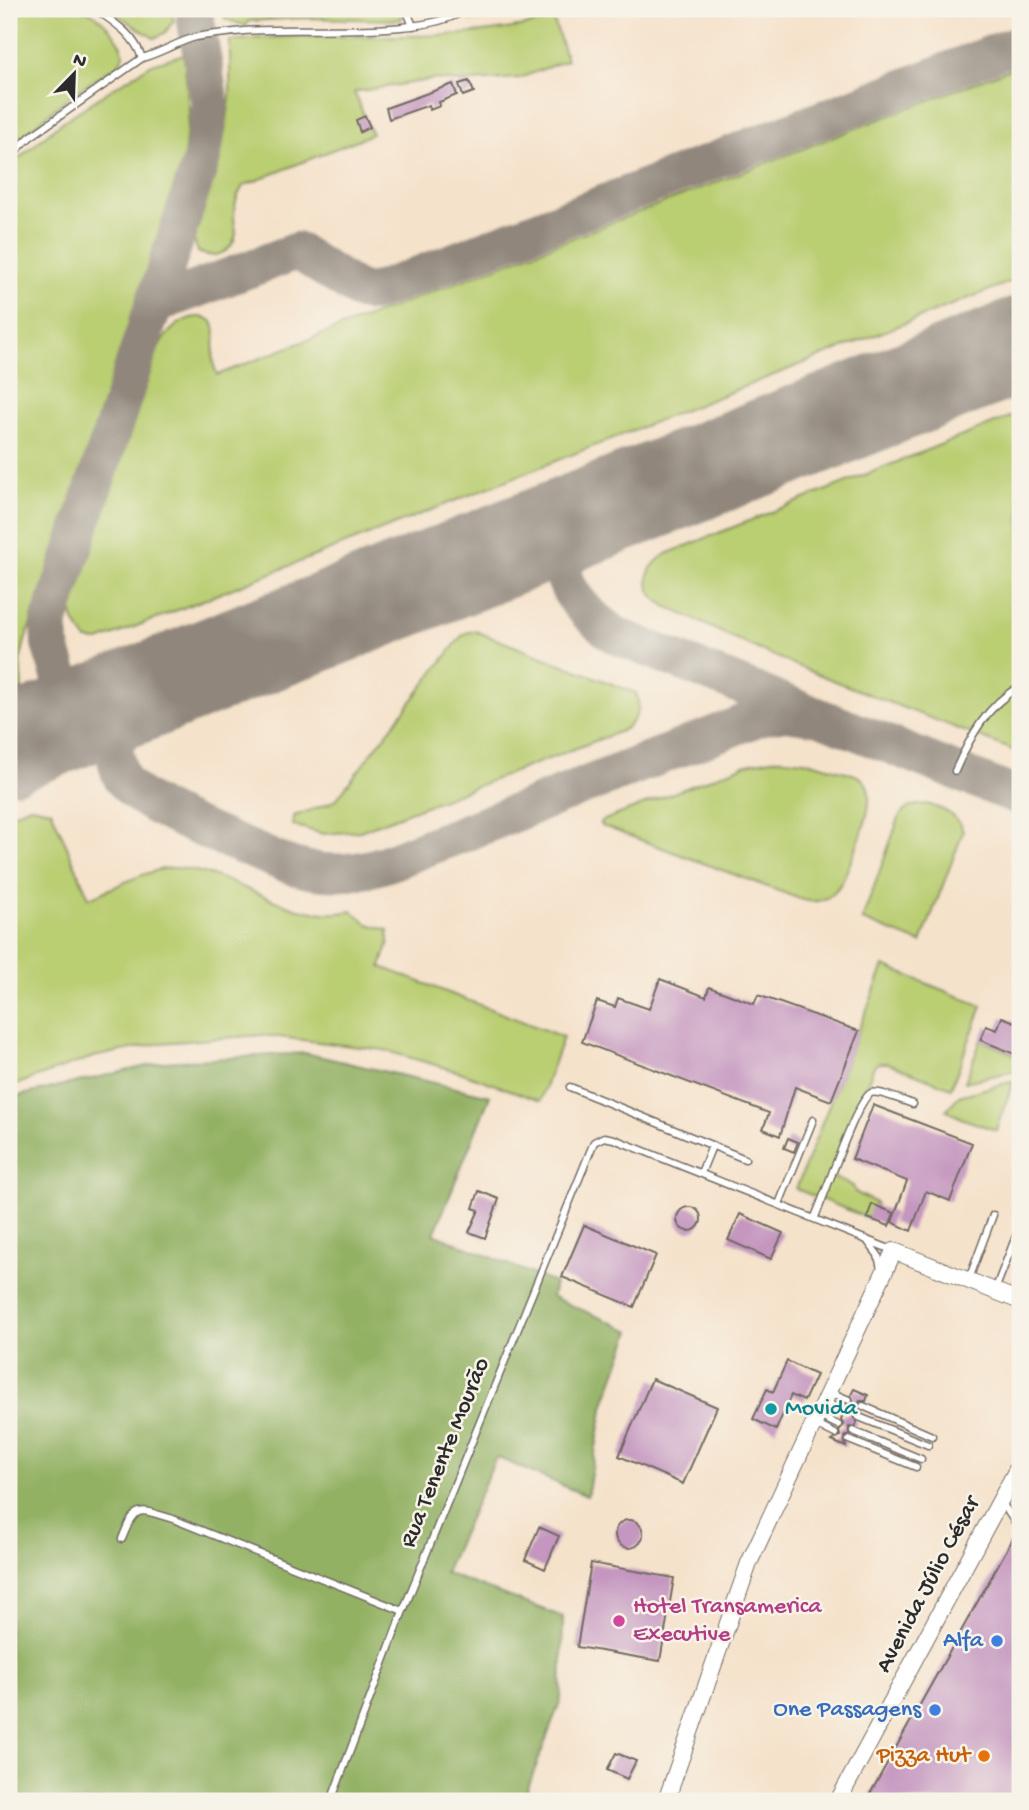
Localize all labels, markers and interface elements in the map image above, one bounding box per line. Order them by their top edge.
north arrow [38,38,108,108]
text: N [69,49,89,75]
street label: Rua Tenente Mourão [395,1354,497,1552]
place label: Movida [785,1395,858,1424]
marker: Movida [763,1401,779,1417]
street label: Avenida Júlio César [870,1490,989,1678]
place label: Hotel Transamerica Executive [633,1593,822,1650]
marker: Hotel Transamerica Executive [611,1613,627,1629]
place label: Alfa [943,1627,984,1656]
marker: Alfa [989,1633,1005,1649]
place label: One Passagens [773,1696,922,1725]
marker: One Passagens [927,1702,943,1718]
place label: Pizza Hut [876,1742,972,1771]
marker: Pizza Hut [976,1748,992,1764]

